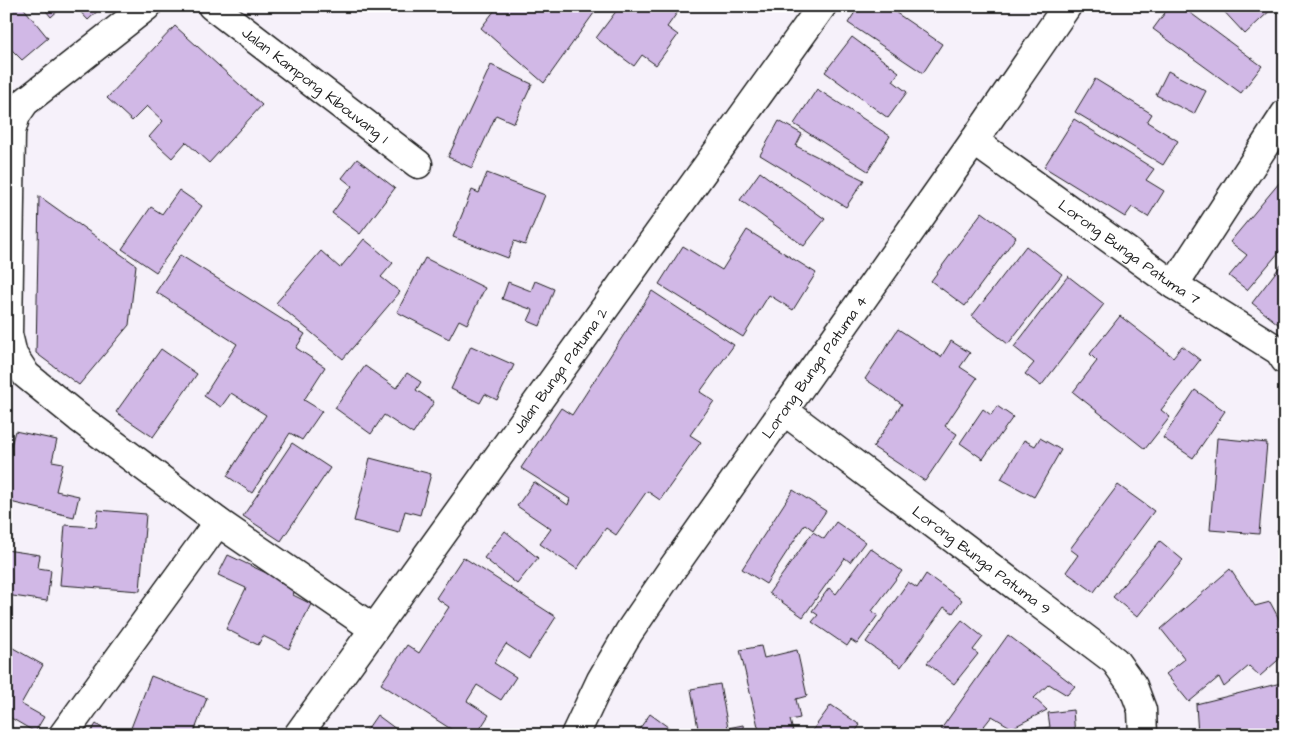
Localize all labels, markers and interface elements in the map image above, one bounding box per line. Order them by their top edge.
street label: Jalan Kampong Kibouvang 1 [237,22,393,149]
street label: Lorong Bunga Patuma 7 [1054,195,1204,310]
street label: Lorong Bunga Patuma 4 [757,292,873,443]
street label: Jalan Bunga Patuma 2 [508,303,613,438]
street label: Lorong Bunga Patuma 9 [908,501,1055,620]

